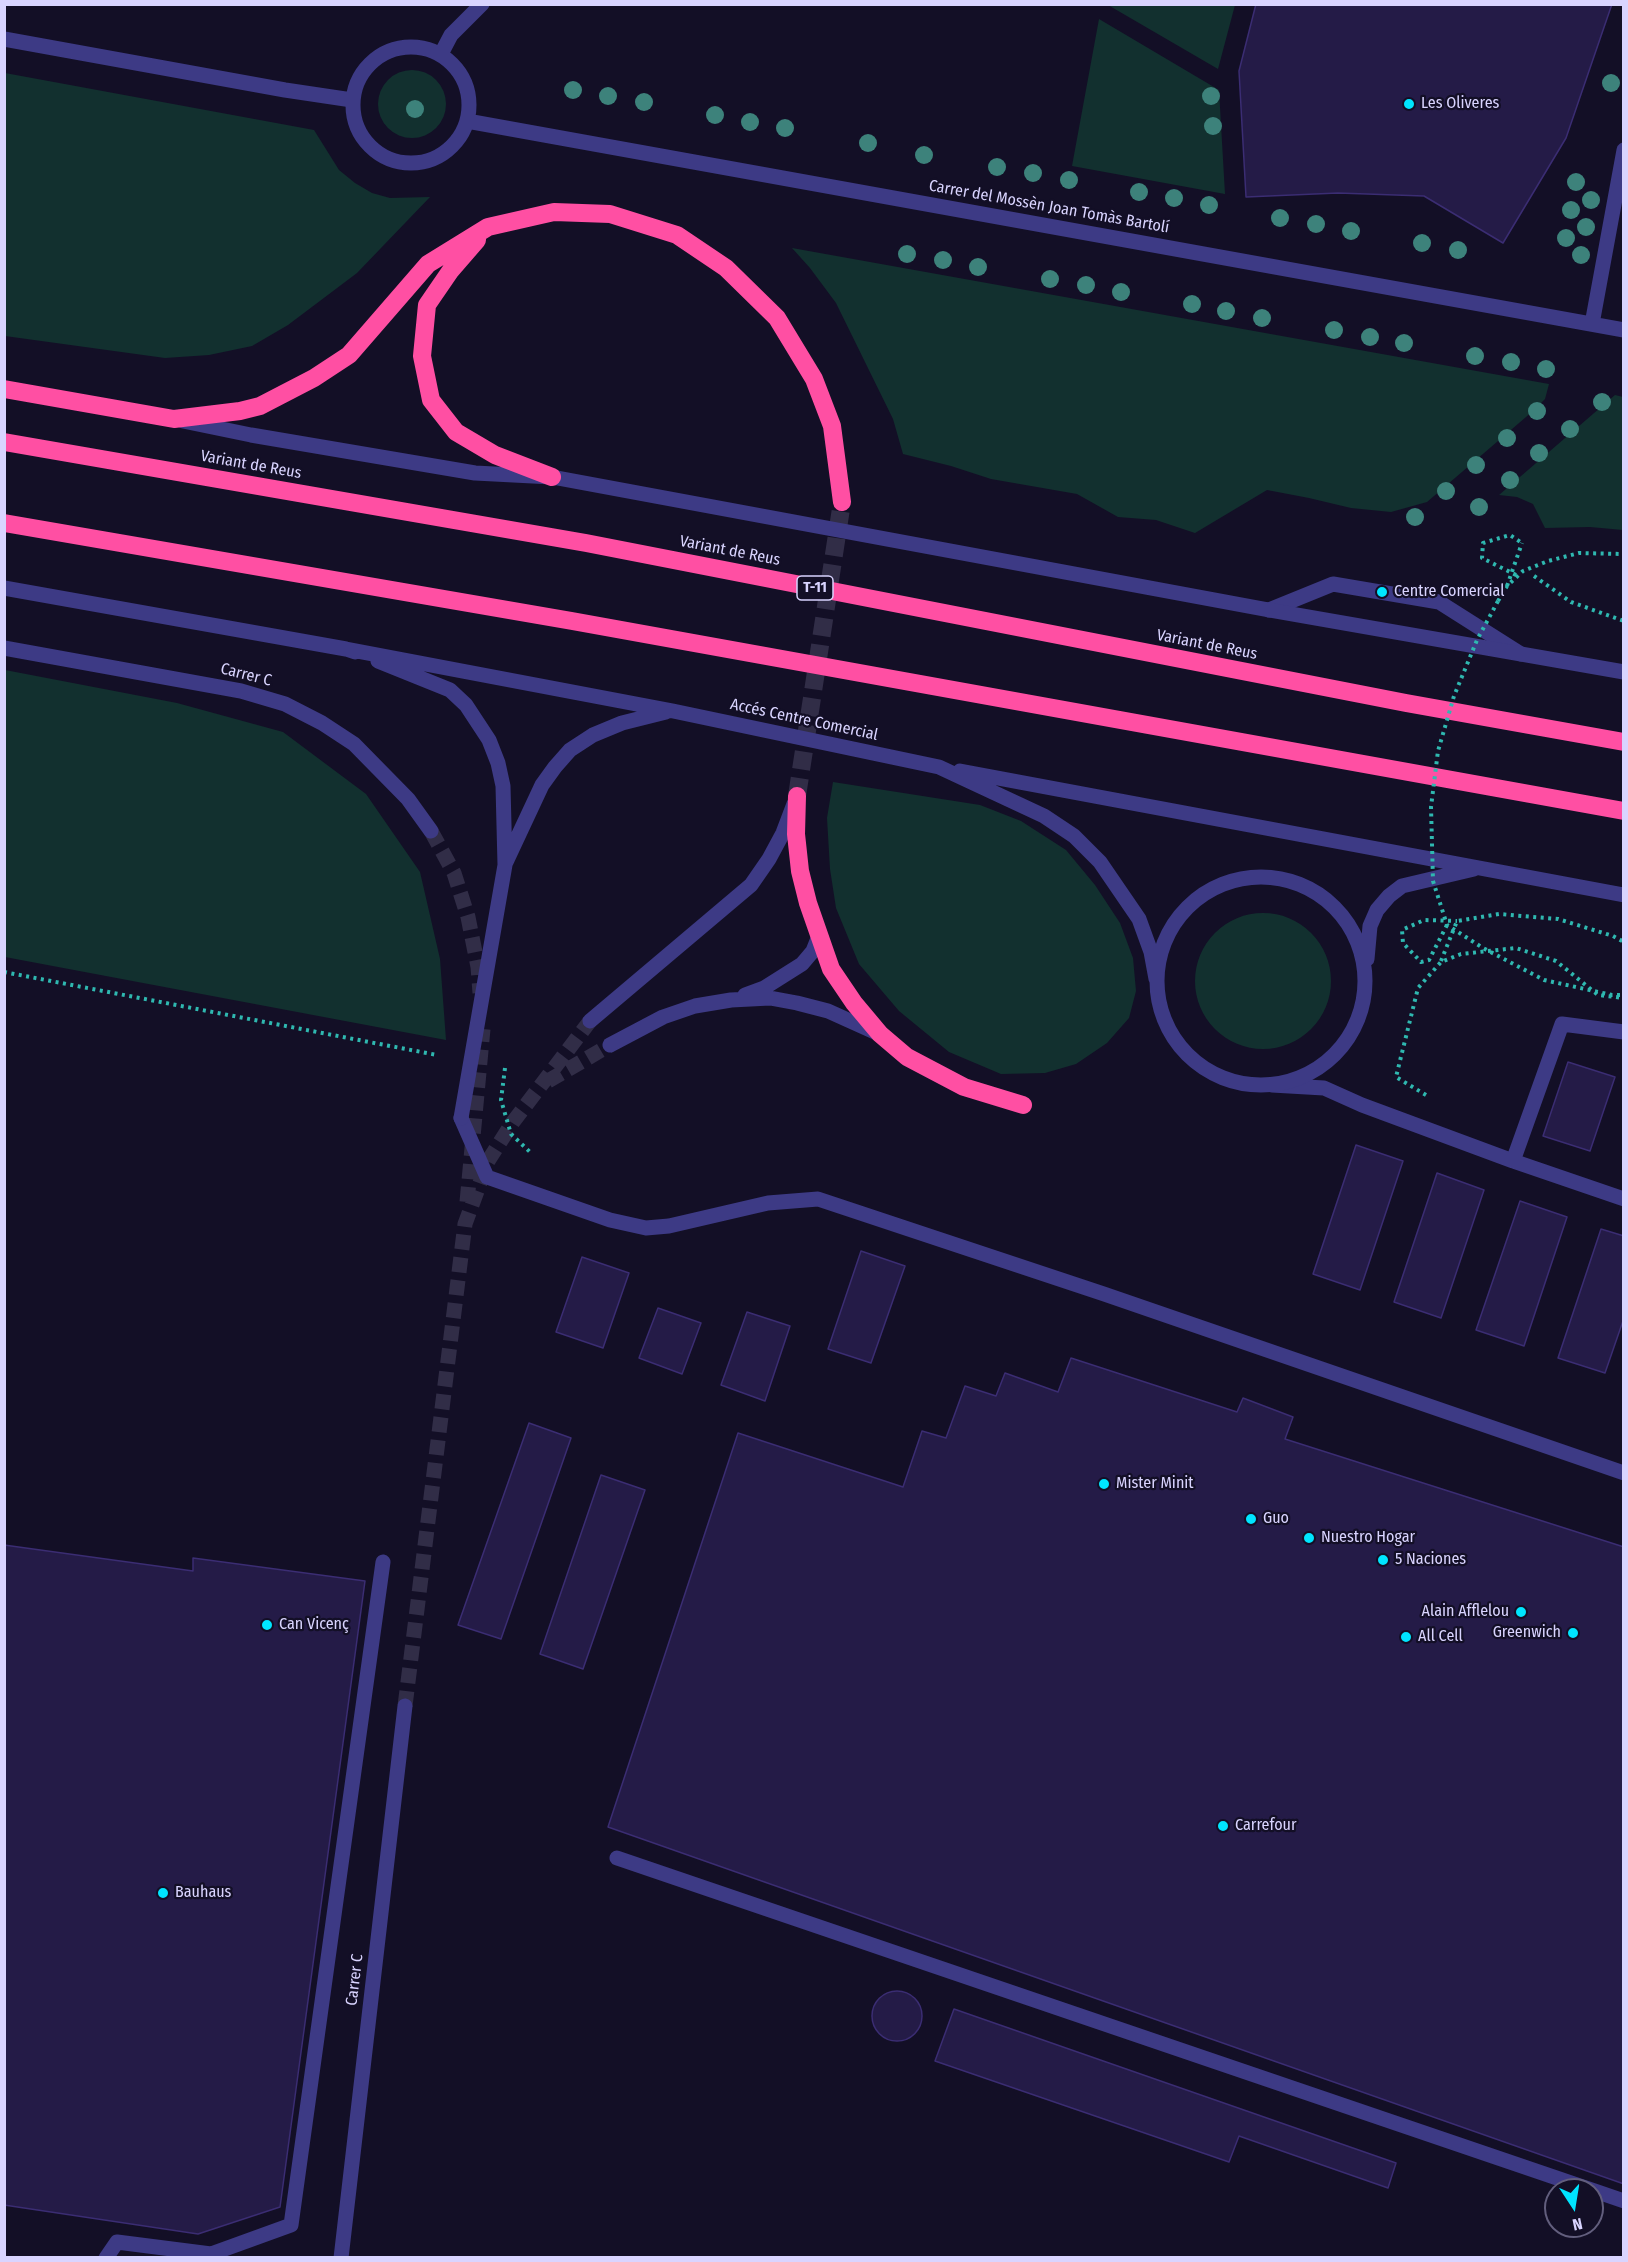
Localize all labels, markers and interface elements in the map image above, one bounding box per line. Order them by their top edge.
place label: Les Oliveres [1421,94,1499,114]
marker: Les Oliveres [1402,97,1416,111]
street label: Carrer del Mossèn Joan Tomàs Bartolí [927,176,1171,238]
street label: Variant de Reus [199,447,303,483]
street label: Variant de Reus [678,532,782,570]
road number: T-11 [797,576,833,600]
place label: Centre Comercial [1394,582,1505,602]
marker: Centre Comercial [1375,585,1389,599]
street label: Variant de Reus [1155,626,1259,664]
street label: Carrer C [218,659,274,691]
street label: Accés Centre Comercial [728,695,880,745]
place label: Mister Minit [1116,1474,1194,1494]
marker: Mister Minit [1097,1477,1111,1491]
place label: Guo [1263,1509,1289,1529]
marker: Guo [1244,1512,1258,1526]
place label: Nuestro Hogar [1321,1528,1415,1548]
marker: Nuestro Hogar [1302,1531,1316,1545]
place label: 5 Naciones [1395,1550,1466,1570]
marker: 5 Naciones [1376,1553,1390,1567]
place label: Alain Afflelou [1422,1602,1509,1622]
marker: Alain Afflelou [1514,1605,1528,1619]
place label: Can Vicenç [279,1615,349,1635]
marker: Can Vicenç [260,1618,274,1632]
place label: Greenwich [1493,1623,1561,1643]
marker: Greenwich [1566,1626,1580,1640]
place label: All Cell [1418,1627,1463,1647]
marker: All Cell [1399,1630,1413,1644]
place label: Carrefour [1235,1816,1297,1836]
marker: Carrefour [1216,1819,1230,1833]
place label: Bauhaus [175,1883,231,1903]
marker: Bauhaus [156,1886,170,1900]
street label: Carrer C [342,1953,368,2007]
north arrow [1544,2178,1604,2238]
text: N [1571,2214,1584,2234]

